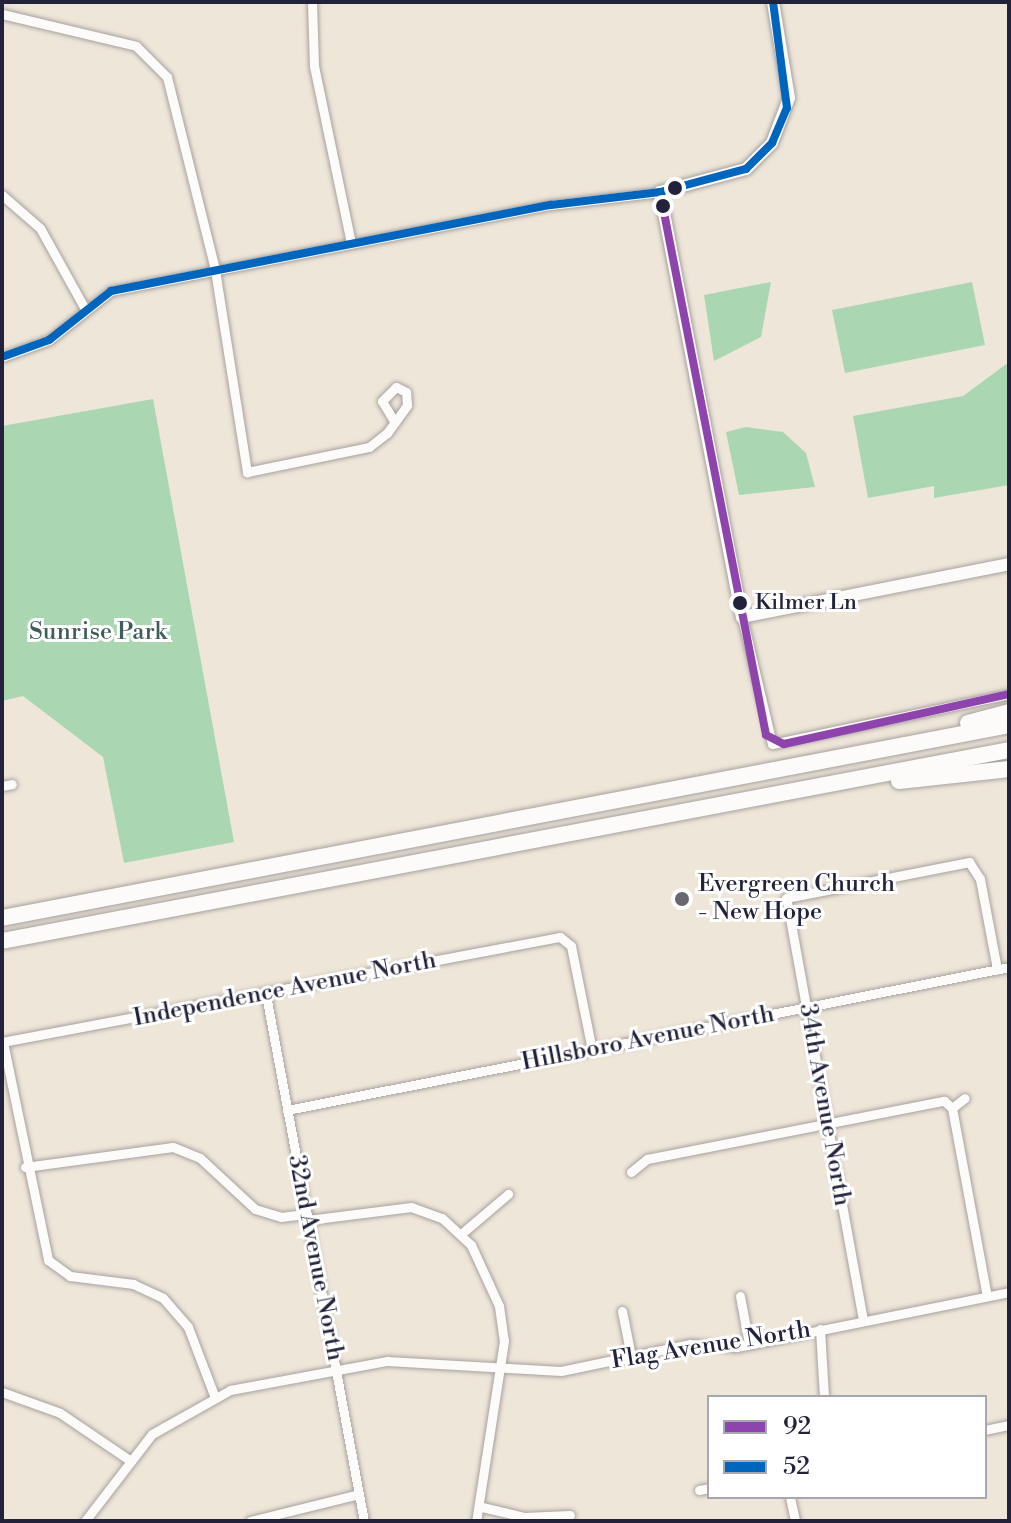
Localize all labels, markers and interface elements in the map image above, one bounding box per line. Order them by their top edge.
unlabelled marker [667,180,683,196]
unlabelled marker [655,198,671,214]
place label: Kilmer Ln [755,590,857,616]
marker: Kilmer Ln [732,595,748,611]
park label: Sunrise Park [29,619,167,647]
place label: Evergreen Church - New Hope [698,871,895,927]
marker: Evergreen Church - New Hope [673,890,691,908]
street label: Independence Avenue North [131,946,439,1034]
street label: Hillsboro Avenue North [519,1000,777,1078]
street label: 34th Avenue North [792,1001,856,1209]
street label: 32nd Avenue North [281,1153,349,1363]
street label: Flag Avenue North [609,1316,813,1376]
legend [707,1395,987,1499]
text: 92 [783,1412,811,1442]
text: 52 [783,1452,810,1482]

